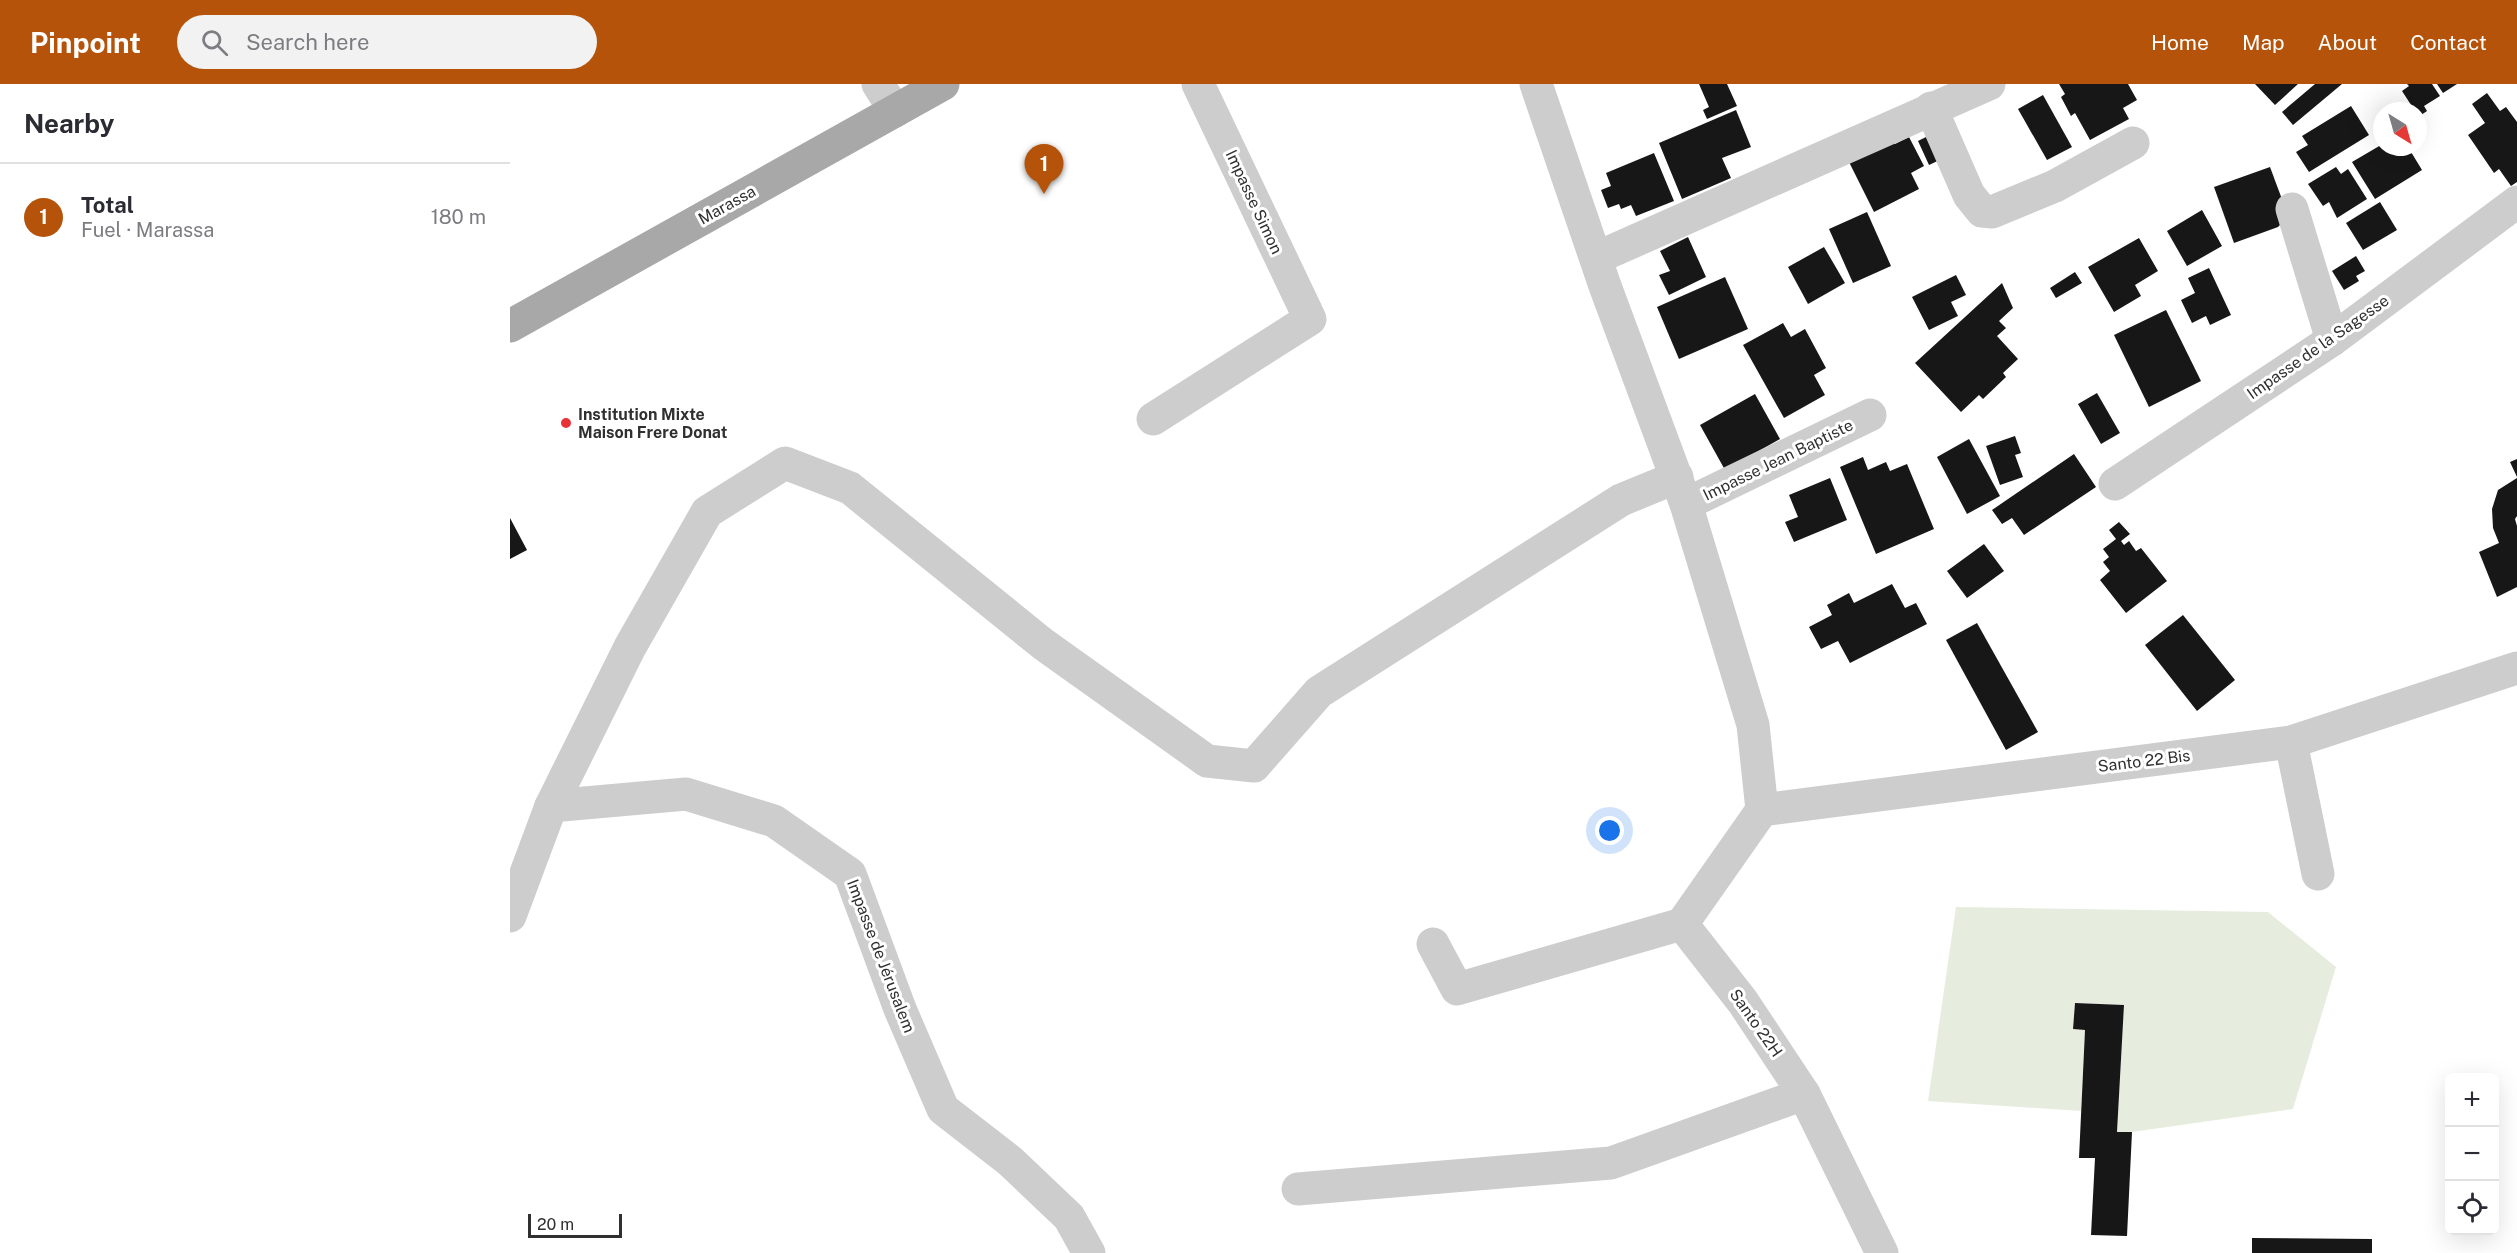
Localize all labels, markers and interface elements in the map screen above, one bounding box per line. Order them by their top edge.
search box [177,15,597,69]
text: Pinpoint [30,26,141,59]
icon: search [198,26,231,59]
text: Search here [246,29,369,55]
text: Home [2151,30,2209,55]
text: Map [2242,30,2285,55]
text: About [2318,30,2377,55]
text: Contact [2410,30,2487,55]
north arrow [2373,102,2427,156]
text: Nearby [24,108,114,139]
pin: 1 [1024,144,1064,194]
street label: Impasse Simon [1222,147,1286,257]
street label: Marassa [695,181,759,229]
text: Total [81,192,134,218]
text: 1 [39,205,48,229]
text: 180 m [431,205,486,229]
text: Fuel · Marassa [81,218,214,242]
street label: Impasse de la Sagesse [2243,291,2393,403]
place label: Institution Mixte Maison Frere Donat [578,405,728,442]
street label: Impasse Jean Baptiste [1700,415,1856,505]
marker: Institution Mixte Maison Frere Donat [559,416,573,430]
street label: Santo 22 Bis [2097,746,2191,776]
your location [1595,816,1624,845]
street label: Impasse de Jérusalem [843,877,919,1035]
street label: Santo 22H [1726,985,1786,1061]
map controls [2445,1073,2499,1235]
button: + [2445,1073,2499,1127]
button: − [2445,1127,2499,1181]
button: locate [2445,1181,2499,1235]
scale bar [528,1211,622,1238]
text: 20 m [537,1215,574,1234]

